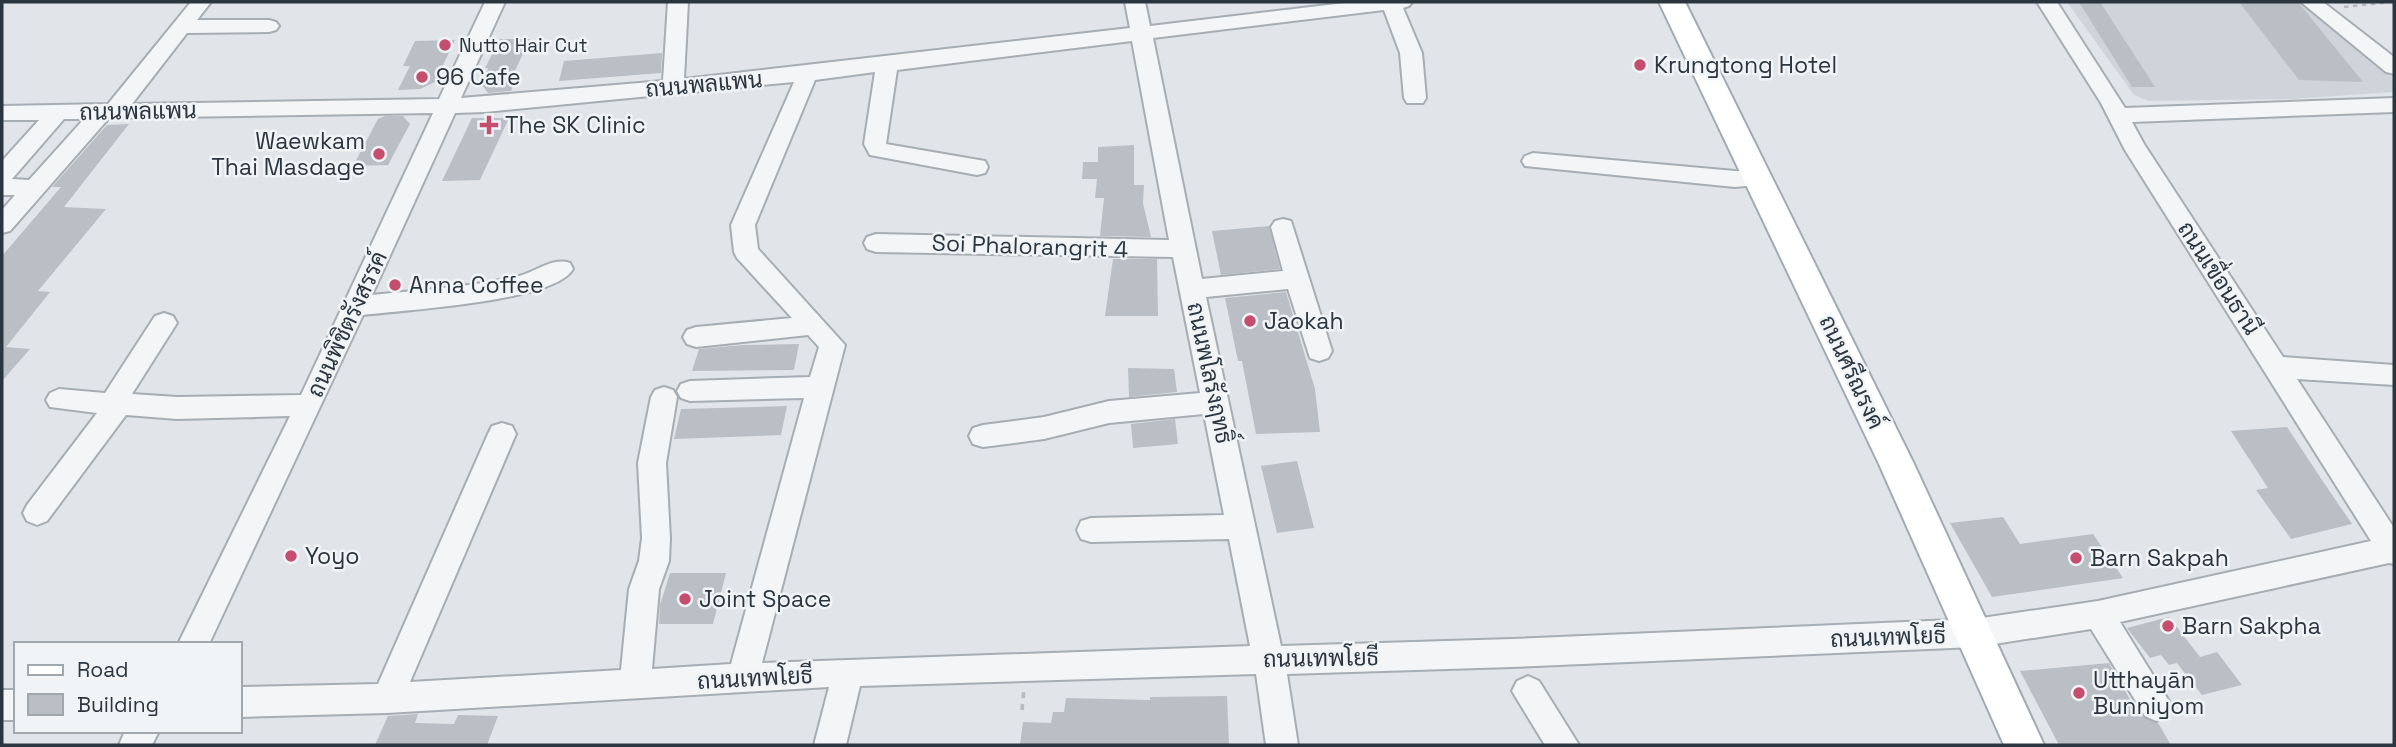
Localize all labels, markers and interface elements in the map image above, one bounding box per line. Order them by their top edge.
place label: Nutto Hair Cut [459,33,587,58]
marker: Nutto Hair Cut [437,37,453,53]
place label: Krungtong Hotel [1654,50,1837,80]
marker: Krungtong Hotel [1632,57,1648,73]
place label: 96 Cafe [436,62,521,92]
street label: ถนนพลแพน [644,64,764,104]
marker: 96 Cafe [414,69,430,85]
street label: ถนนพลแพน [79,95,197,127]
place label: The SK Clinic [505,110,646,140]
marker: The SK Clinic [479,115,499,135]
place label: Waewkam Thai Masdage [211,126,365,182]
marker: Waewkam Thai Masdage [371,146,387,162]
street label: ถนนเขื่อนธานี [2171,212,2272,341]
street label: Soi Phalorangrit 4 [931,228,1129,264]
street label: ถนนพิชิตรังสรรค์ [299,246,394,402]
place label: Anna Coffee [409,270,544,300]
marker: Anna Coffee [387,277,403,293]
street label: ถนนพโลรังฤทธิ์ [1180,298,1246,446]
place label: Jaokah [1264,306,1344,336]
street label: ถนนศรีณรงค์ [1813,310,1892,434]
marker: Jaokah [1242,313,1258,329]
place label: Yoyo [305,541,360,571]
place label: Barn Sakpah [2090,543,2229,573]
marker: Yoyo [283,548,299,564]
marker: Barn Sakpah [2068,550,2084,566]
place label: Joint Space [699,584,831,614]
marker: Joint Space [677,591,693,607]
place label: Barn Sakpha [2182,611,2321,641]
marker: Barn Sakpha [2160,618,2176,634]
street label: ถนนเทพโยธี [1830,619,1946,654]
street label: ถนนเทพโยธี [1263,641,1379,674]
legend [14,642,242,733]
text: Road [77,656,129,683]
street label: ถนนเทพโยธี [696,659,814,696]
place label: Utthayān Bunniyom [2093,665,2204,721]
marker: Utthayān Bunniyom [2071,685,2087,701]
text: Building [77,691,159,718]

